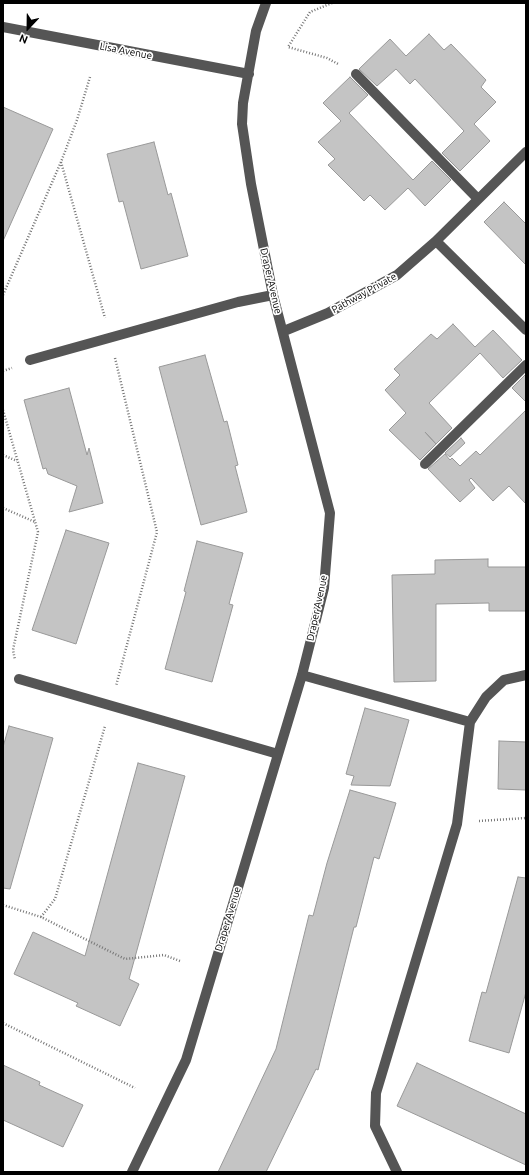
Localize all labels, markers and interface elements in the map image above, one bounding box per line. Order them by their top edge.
north arrow [8,8,48,48]
text: N [17,32,30,46]
street label: Lisa Avenue [99,40,153,62]
street label: Draper Avenue [258,247,284,315]
street label: Pathway Private [329,270,399,316]
street label: Draper Avenue [304,574,330,642]
street label: Draper Avenue [212,885,244,953]

